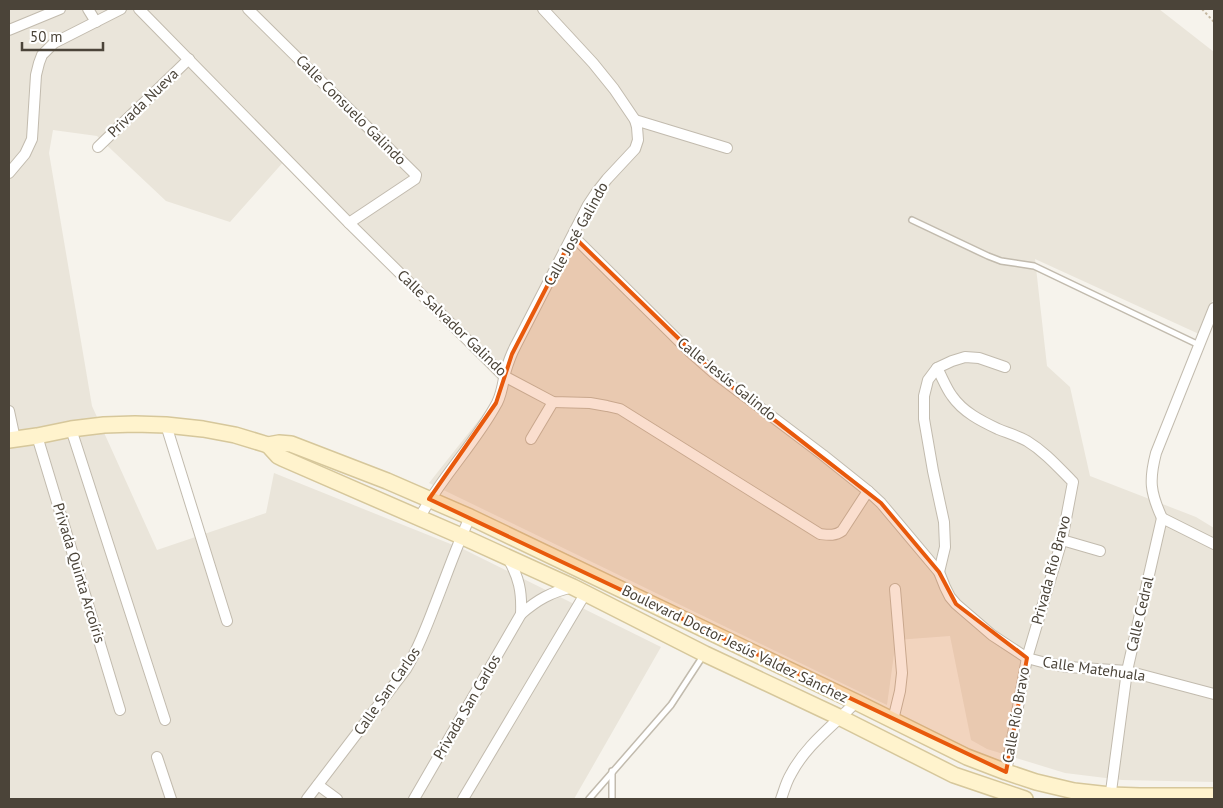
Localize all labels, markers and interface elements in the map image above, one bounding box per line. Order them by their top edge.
scale bar [22,20,104,52]
text: 50 m [30,27,63,46]
street label: Calle Consuelo Galindo [292,51,410,169]
street label: Privada Nueva [103,64,182,141]
street label: Calle José Galindo [539,178,612,289]
street label: Calle Salvador Galindo [394,265,511,380]
street label: Calle Jesús Galindo [674,333,781,424]
street label: Privada Quinta Arcoíris [49,500,110,645]
street label: Privada Río Bravo [1027,513,1074,627]
street label: Calle Cedral [1122,574,1158,653]
street label: Boulevard Doctor Jesús Valdez Sánchez [619,580,851,707]
street label: Calle San Carlos [349,643,424,738]
street label: Privada San Carlos [429,651,504,763]
street label: Calle Matehuala [1041,652,1147,685]
street label: Calle Río Bravo [998,665,1033,765]

